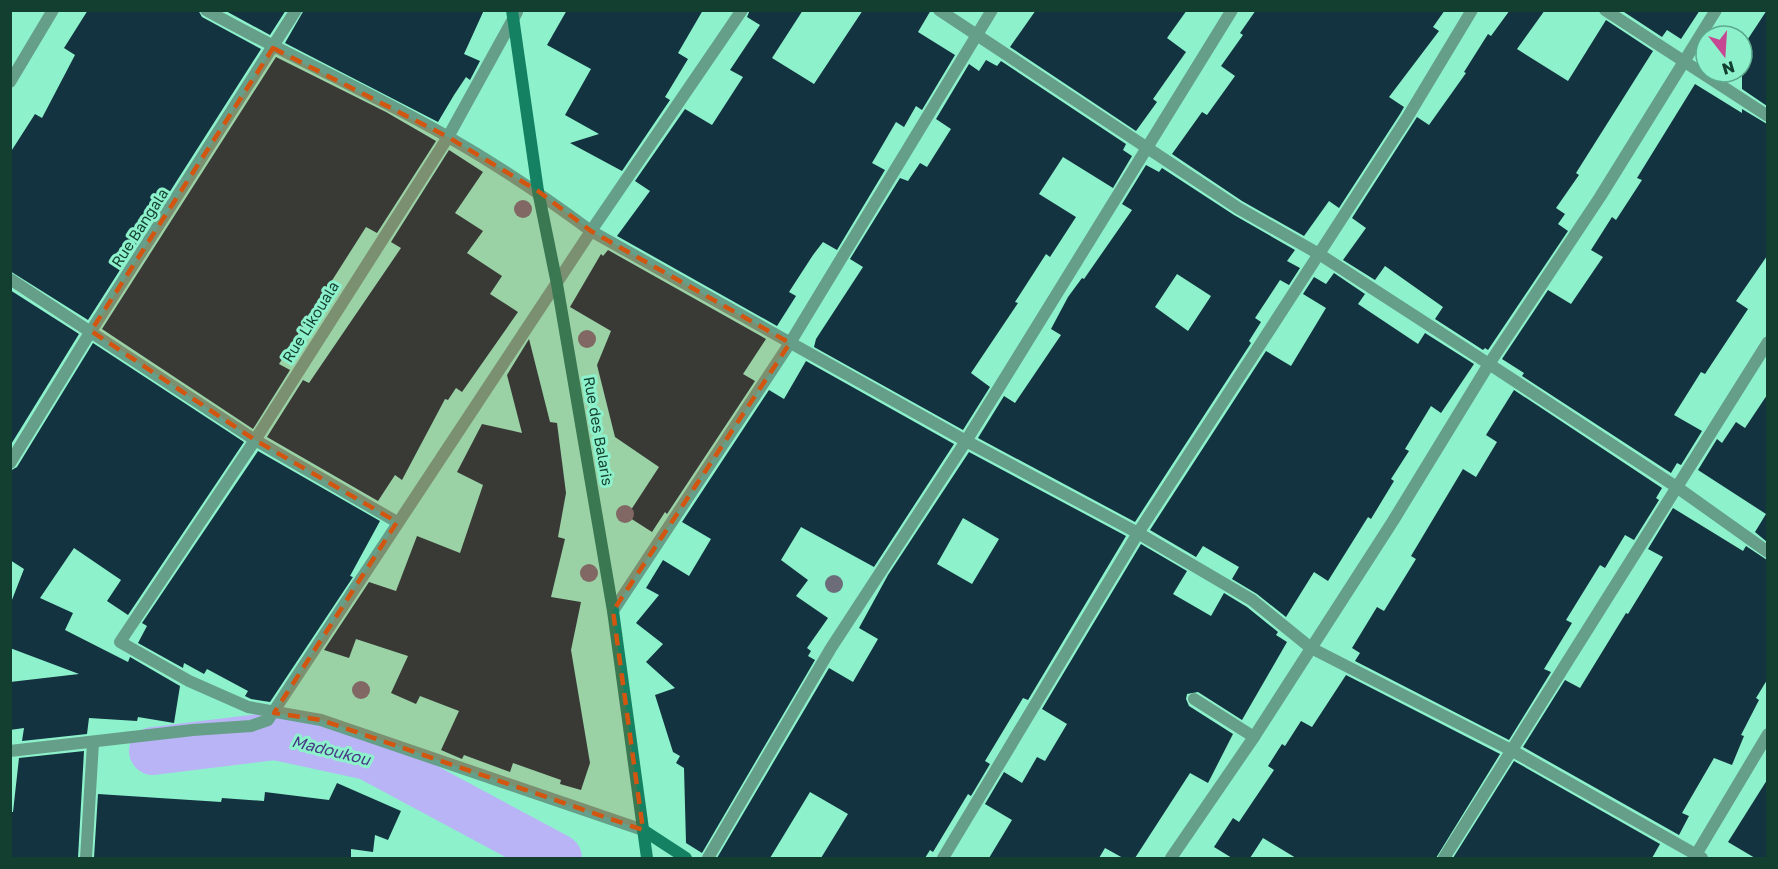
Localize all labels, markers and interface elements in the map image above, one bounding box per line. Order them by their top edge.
north arrow [1694,24,1754,84]
text: N [1720,57,1737,80]
street label: Rue Bangala [107,185,171,270]
street label: Rue Likouala [278,278,342,365]
street label: Rue des Balaris [581,375,617,487]
water label: Madoukou [290,731,373,770]

